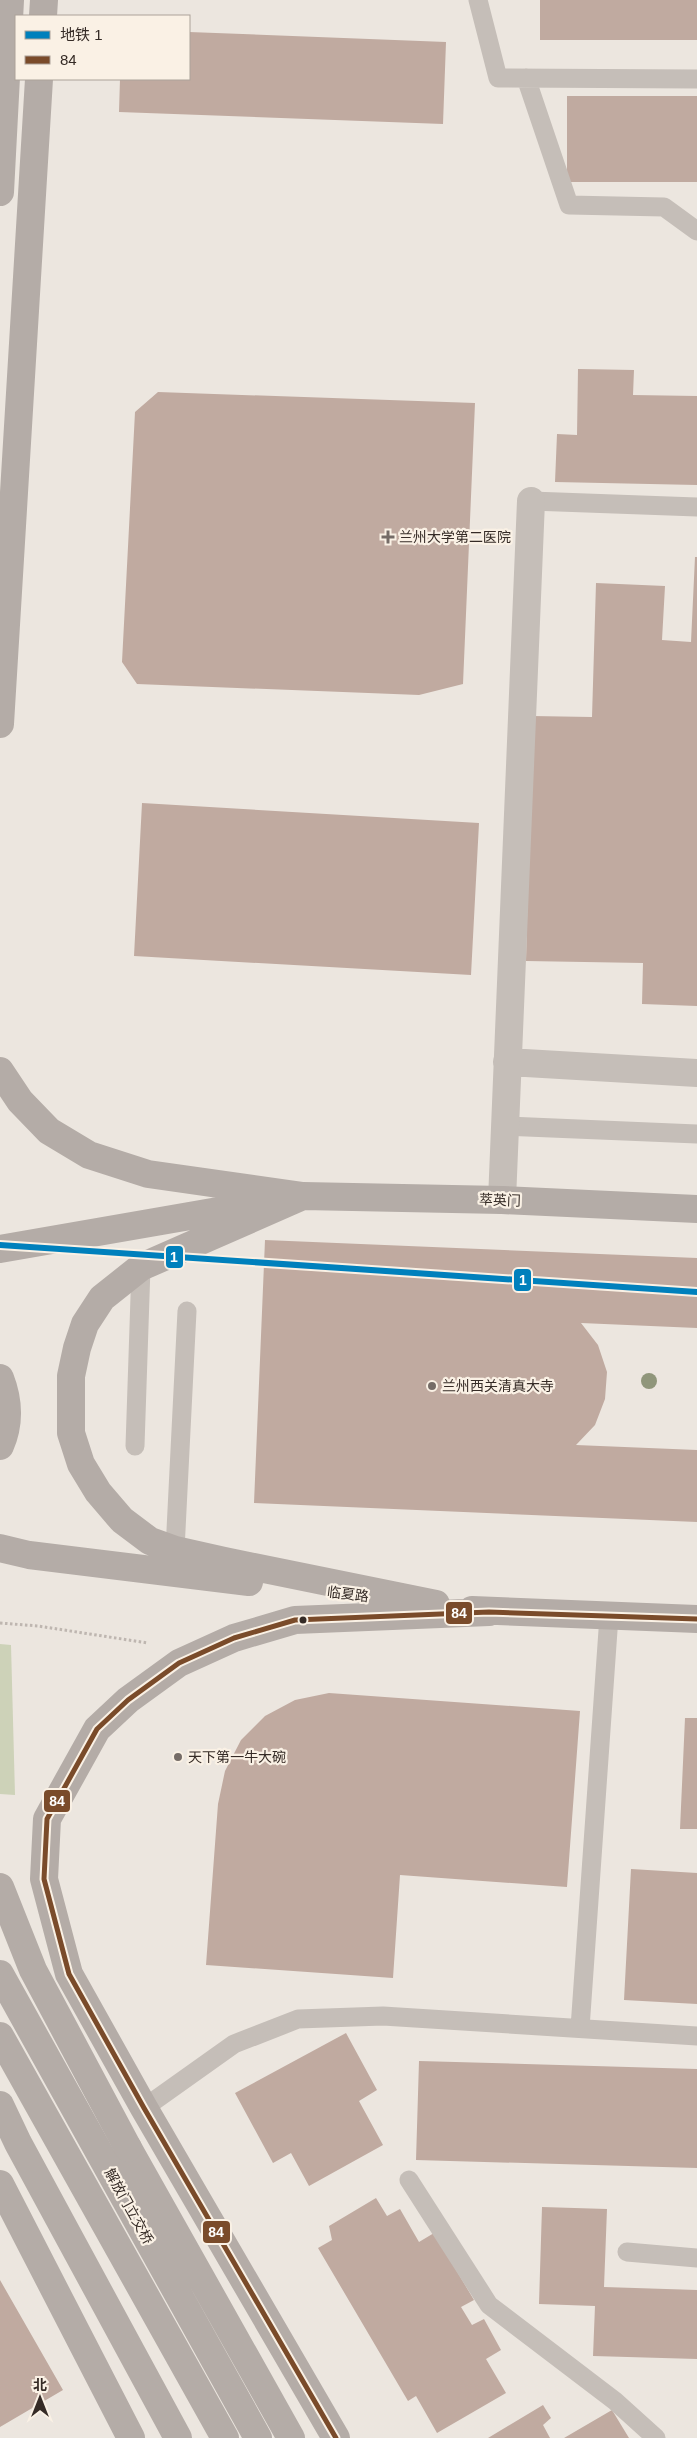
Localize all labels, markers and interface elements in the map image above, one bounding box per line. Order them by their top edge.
legend [15,15,190,80]
text: 地铁 1 [60,26,103,43]
text: 84 [60,51,77,68]
place label: 兰州大学第二医院 [399,529,511,545]
marker: 兰州大学第二医院 [381,530,395,544]
street label: 萃英门 [479,1191,521,1209]
line badge: 1 [165,1245,184,1269]
text: 1 [170,1249,178,1265]
line badge: 1 [513,1268,532,1292]
text: 1 [519,1272,527,1288]
place label: 兰州西关清真大寺 [442,1378,554,1394]
marker: 兰州西关清真大寺 [426,1380,438,1392]
street label: 临夏路 [326,1584,370,1604]
line badge: 84 [445,1601,473,1625]
text: 84 [451,1605,467,1621]
unlabelled marker [298,1615,308,1625]
place label: 天下第一牛大碗 [188,1749,286,1765]
marker: 天下第一牛大碗 [172,1751,184,1763]
line badge: 84 [43,1789,71,1813]
text: 84 [49,1793,65,1809]
street label: 解放门立交桥 [102,2165,156,2247]
line badge: 84 [202,2220,231,2244]
text: 84 [208,2224,224,2240]
north arrow [15,2373,65,2423]
text: 北 [33,2377,47,2393]

